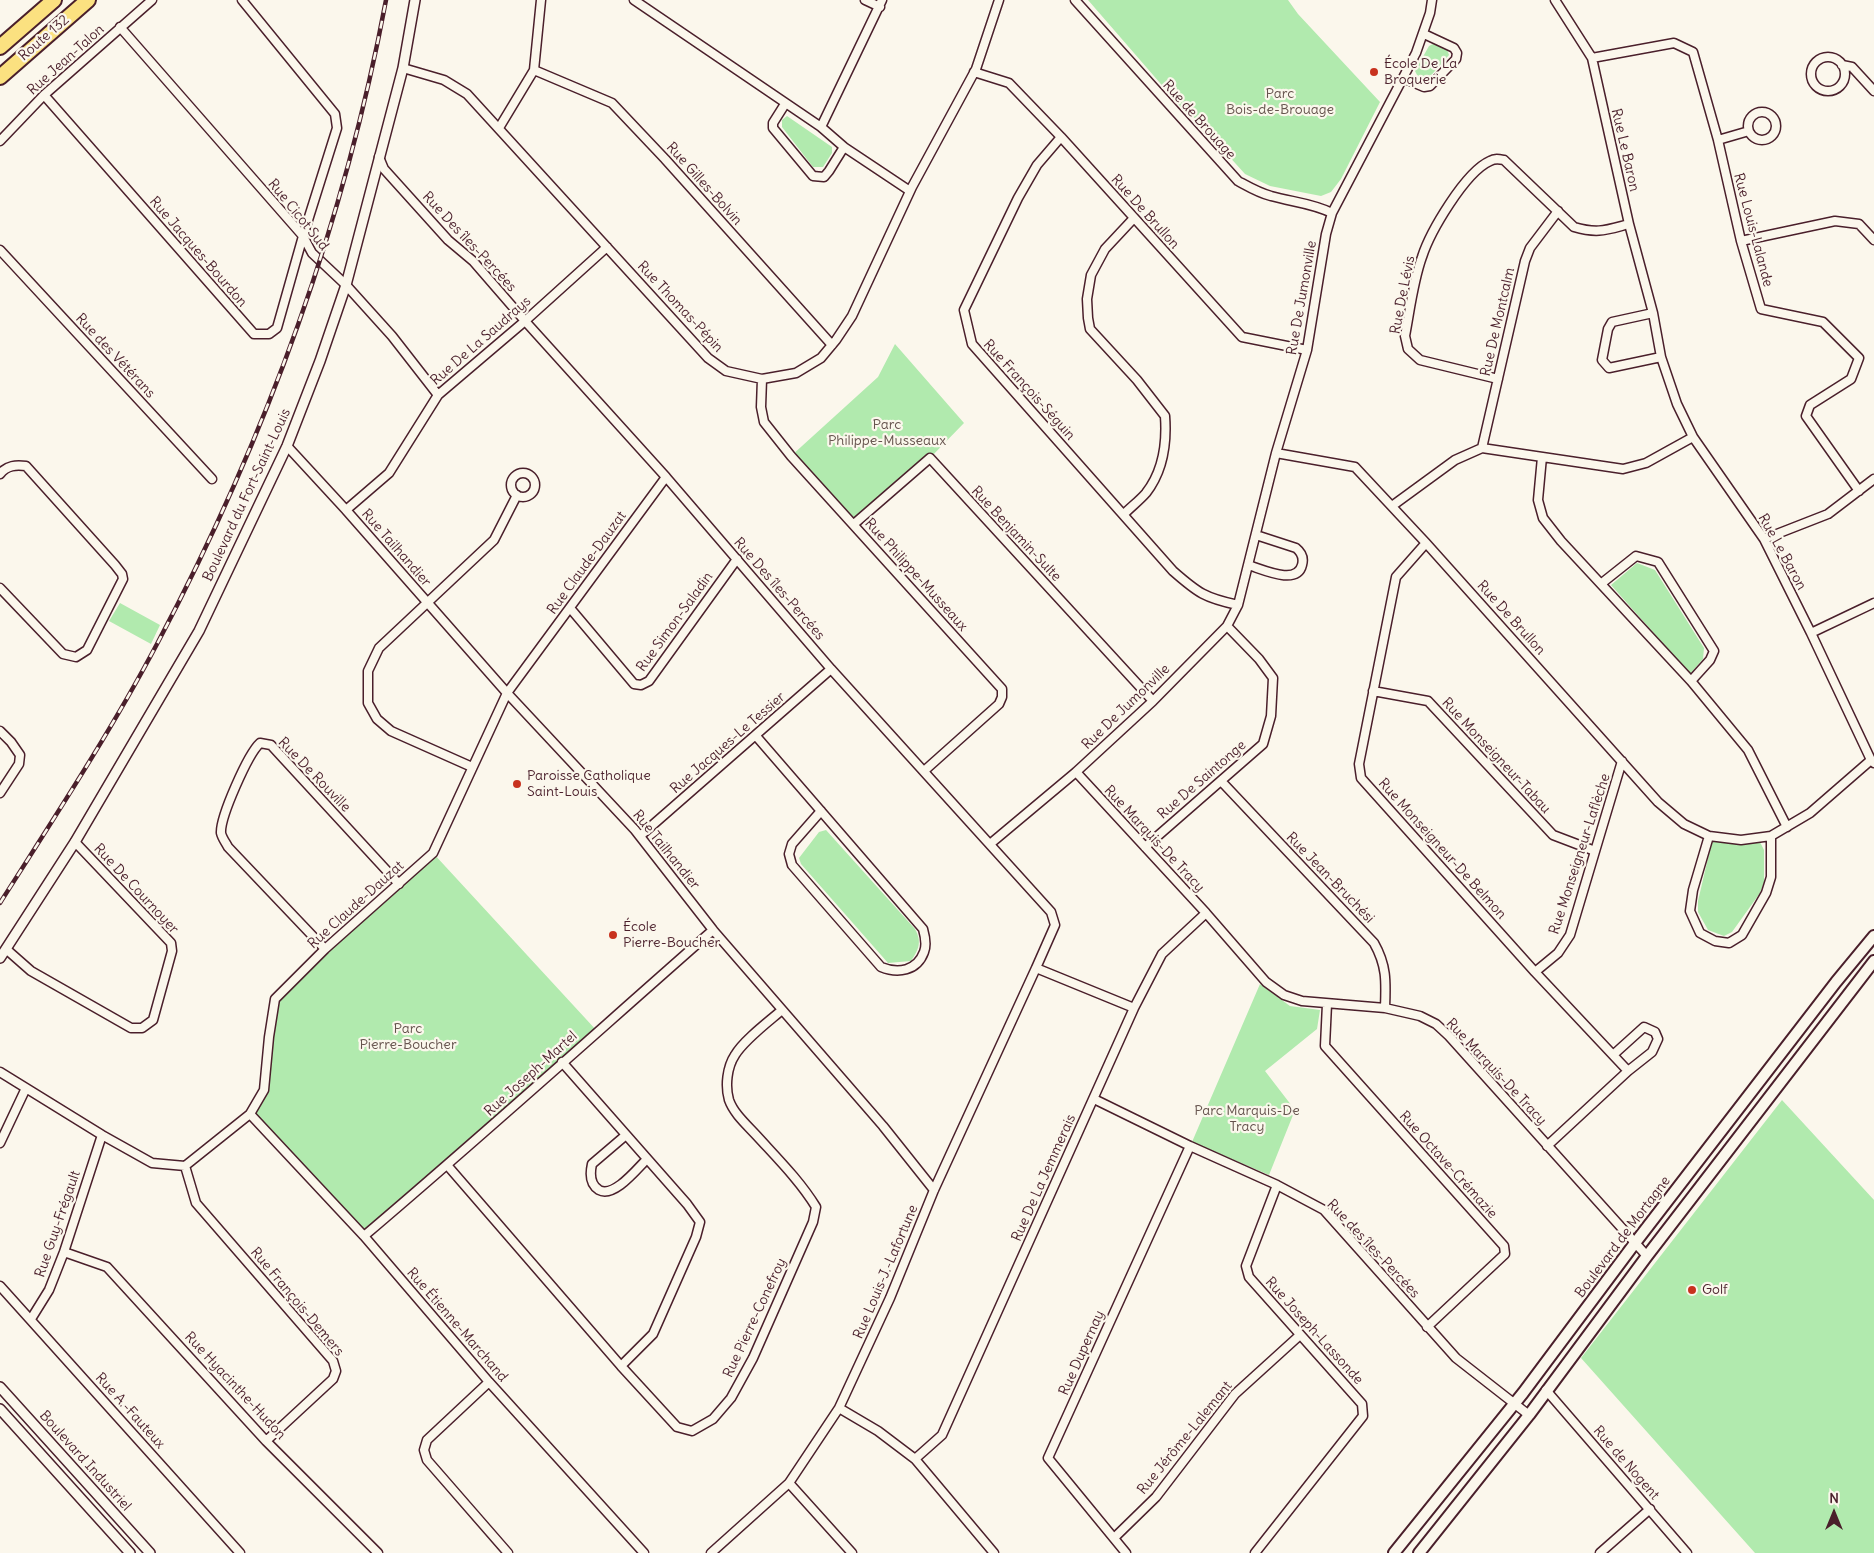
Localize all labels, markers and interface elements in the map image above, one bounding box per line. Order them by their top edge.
street label: Route 132 [15,11,73,65]
street label: Rue Jean-Talon [24,21,108,99]
place label: École De La Broquerie [1384,56,1457,88]
marker: École De La Broquerie [1368,66,1380,78]
street label: Rue de Brouage [1159,77,1239,163]
park label: Parc Bois-de-Brouage [1226,86,1334,118]
street label: Rue Le Baron [1607,107,1643,193]
street label: Rue Gilles-Bolvin [663,139,745,229]
street label: Rue De Brullon [1107,171,1183,253]
street label: Rue Louis-Lalande [1730,171,1776,289]
street label: Rue Cicot Sud [264,176,332,254]
street label: Rue Des îles-Percées [418,189,520,295]
street label: Rue Jacques-Bourdon [146,193,250,311]
street label: Rue De Jumonville [1284,240,1320,356]
street label: Rue De Lévis [1387,254,1419,336]
street label: Rue Thomas-Pépin [634,258,726,356]
street label: Rue De Montcalm [1477,266,1519,378]
street label: Rue De La Saudrays [427,293,535,389]
street label: Rue des Vétérans [72,310,158,402]
street label: Rue François-Séguin [980,336,1078,444]
street label: Boulevard du Fort-Saint-Louis [200,406,294,584]
park label: Parc Philippe-Musseaux [828,417,946,450]
street label: Rue Benjamin-Sulte [968,483,1064,585]
street label: Rue Tailhandier [358,506,434,590]
street label: Rue Claude-Dauzat [544,508,630,618]
street label: Rue Le Baron [1754,511,1810,593]
street label: Rue Philippe-Musseaux [861,515,971,635]
street label: Rue Des îles-Percées [730,534,828,644]
street label: Rue Simon-Saladin [633,569,717,675]
street label: Rue De Brullon [1473,577,1549,659]
street label: Rue De Jumonville [1079,661,1173,753]
street label: Rue Jacques-Le Tessier [667,689,789,797]
street label: Rue Monseigneur-Tabau [1438,695,1554,817]
street label: Rue De Rouville [274,734,354,816]
street label: Rue De Saintonge [1154,737,1250,823]
place label: Paroisse Catholique Saint-Louis [527,768,651,800]
street label: Rue Monseigneur-Laflèche [1546,771,1614,937]
street label: Rue Monseigneur-De Belmon [1374,775,1510,923]
marker: Paroisse Catholique Saint-Louis [511,778,523,790]
street label: Rue Marquis-De Tracy [1100,782,1208,896]
street label: Rue Tailhandier [629,807,703,893]
street label: Rue Jean-Bruchési [1282,829,1378,927]
street label: Rue De Cournoyer [90,841,182,937]
street label: Rue Claude-Dauzat [305,858,407,952]
place label: École Pierre-Boucher [623,919,720,952]
marker: École Pierre-Boucher [607,929,619,941]
street label: Rue Marquis-De Tracy [1442,1015,1550,1129]
park label: Parc Pierre-Boucher [359,1021,457,1054]
street label: Rue Joseph-Martel [481,1028,581,1120]
park label: Parc Marquis-De Tracy [1194,1103,1300,1136]
street label: Rue Octave-Crémazie [1395,1108,1501,1222]
street label: Rue De La Jemmerais [1008,1112,1080,1244]
street label: Rue Guy-Frégault [32,1168,84,1280]
street label: Boulevard de Mortagne [1572,1173,1674,1301]
street label: Rue des îles-Percées [1323,1196,1423,1302]
street label: Rue Louis-J.-Lafortune [850,1202,922,1342]
street label: Rue François-Demers [247,1244,347,1360]
street label: Rue Pierre-Conefroy [720,1256,790,1380]
street label: Rue Étienne-Marchand [403,1265,511,1385]
street label: Rue Joseph-Lassonde [1261,1274,1367,1388]
place label: Golf [1702,1282,1728,1298]
marker: Golf [1686,1284,1698,1296]
street label: Rue Dupernay [1056,1308,1108,1398]
street label: Rue Hyacinthe-Hudon [181,1329,289,1443]
street label: Rue A.-Fauteux [92,1370,168,1452]
street label: Rue Jérôme-Lalemant [1134,1378,1236,1498]
street label: Boulevard Industriel [36,1407,134,1515]
street label: Rue de Nogent [1589,1423,1663,1503]
north arrow [1809,1488,1859,1538]
text: N [1829,1489,1839,1507]

